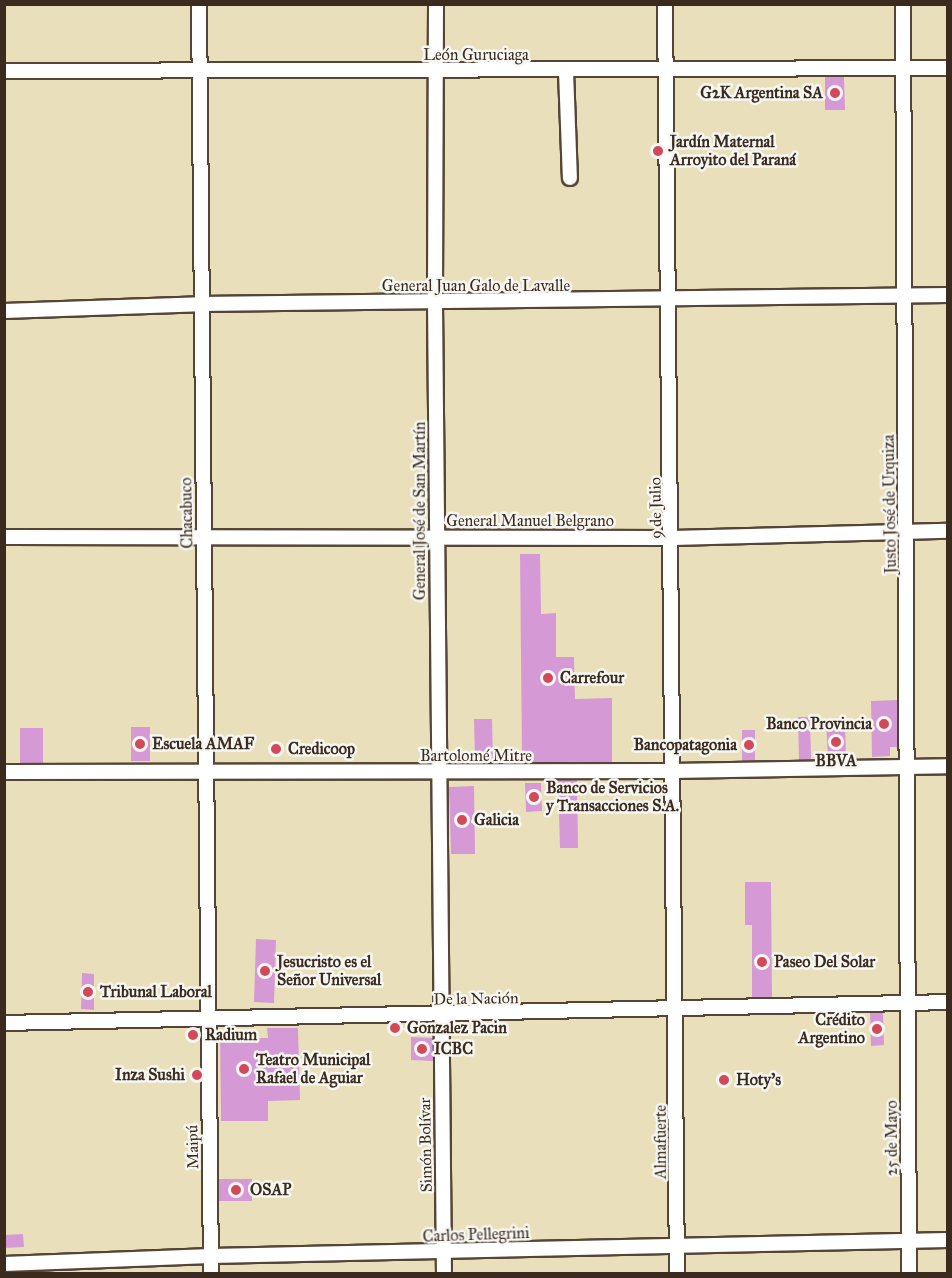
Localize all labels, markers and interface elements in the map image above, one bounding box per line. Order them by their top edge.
street label: León Guruciaga [423,45,529,65]
place label: G2K Argentina SA [700,83,823,103]
marker: G2K Argentina SA [828,86,842,100]
place label: Jardín Maternal Arroyito del Paraná [670,132,796,170]
marker: Jardín Maternal Arroyito del Paraná [651,144,665,158]
street label: General Juan Galo de Lavalle [382,276,570,296]
street label: General José de San Martín [410,422,430,600]
street label: Justo José de Urquiza [879,434,901,574]
street label: Chacabuco [177,477,197,549]
street label: 9 de Julio [646,477,666,539]
street label: General Manuel Belgrano [446,511,614,531]
place label: Carrefour [560,668,624,688]
marker: Carrefour [541,671,555,685]
place label: Banco Provincia [766,714,872,734]
marker: Banco Provincia [877,717,891,731]
place label: Escuela AMAF [152,734,254,754]
place label: Bancopatagonia [633,735,737,755]
marker: BBVA [829,735,843,749]
marker: Escuela AMAF [133,737,147,751]
marker: Bancopatagonia [742,738,756,752]
place label: Credicoop [288,739,355,759]
marker: Credicoop [269,742,283,756]
street label: Bartolomé Mitre [420,746,532,766]
place label: BBVA [815,751,857,771]
place label: Banco de Servicios y Transacciones S.A. [546,778,679,816]
marker: Banco de Servicios y Transacciones S.A. [527,790,541,804]
place label: Galicia [474,810,519,830]
marker: Galicia [455,813,469,827]
place label: Jesucristo es el Señor Universal [277,952,381,990]
place label: Paseo Del Solar [774,952,875,972]
marker: Paseo Del Solar [755,955,769,969]
marker: Jesucristo es el Señor Universal [258,964,272,978]
place label: Tribunal Laboral [100,982,212,1002]
marker: Tribunal Laboral [81,985,95,999]
street label: De la Nación [433,989,519,1009]
place label: Crédito Argentino [799,1010,865,1048]
place label: Gonzalez Pacin [407,1018,507,1038]
marker: Gonzalez Pacin [388,1021,402,1035]
marker: Crédito Argentino [870,1022,884,1036]
place label: Radium [205,1025,257,1045]
marker: Radium [186,1028,200,1042]
place label: ICBC [434,1039,473,1059]
marker: ICBC [415,1042,429,1056]
place label: Teatro Municipal Rafael de Aguiar [256,1050,370,1088]
marker: Teatro Municipal Rafael de Aguiar [237,1062,251,1076]
place label: Inza Sushi [115,1065,185,1085]
marker: Inza Sushi [190,1068,204,1082]
place label: Hoty's [736,1070,781,1090]
marker: Hoty's [717,1073,731,1087]
street label: Simón Bolívar [416,1097,436,1193]
street label: 25 de Mayo [882,1100,902,1176]
street label: Almafuerte [651,1105,671,1179]
street label: Maipú [183,1125,203,1169]
place label: OSAP [250,1180,291,1200]
marker: OSAP [227,1181,245,1199]
street label: Carlos Pellegrini [422,1224,530,1246]

